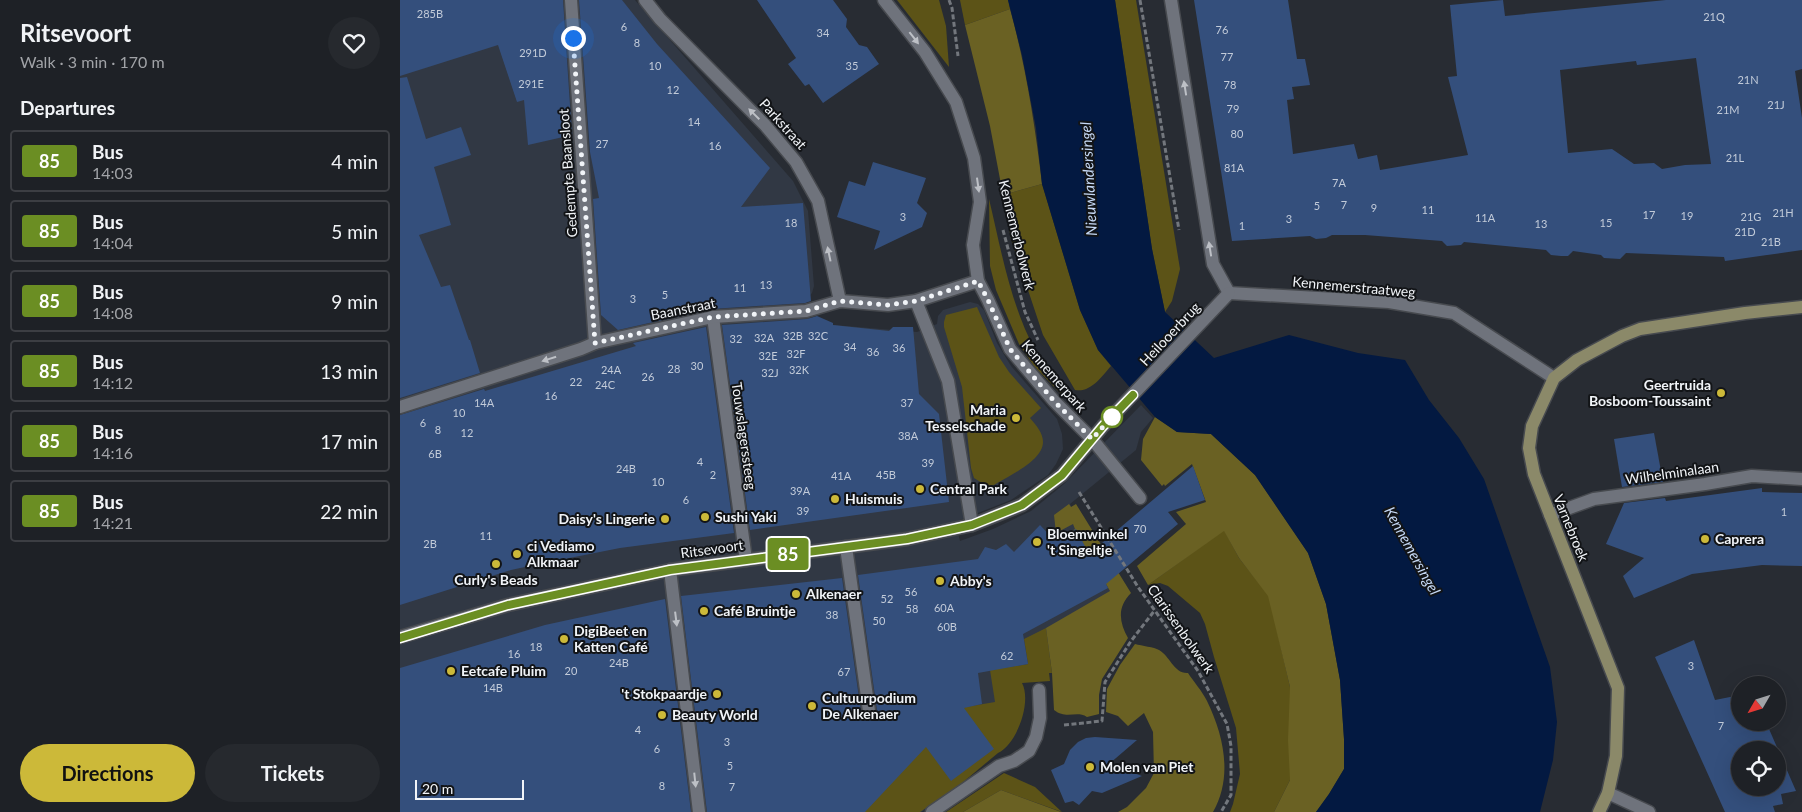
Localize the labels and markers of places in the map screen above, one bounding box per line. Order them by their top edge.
place label: Geertruida Bosboom-Toussaint [1589,376,1712,409]
marker: Geertruida Bosboom-Toussaint [1715,387,1727,399]
place label: Maria Tesselschade [925,401,1007,434]
unlabelled marker [1101,406,1123,428]
marker: Maria Tesselschade [1010,412,1022,424]
place label: Central Park [930,480,1007,497]
marker: Central Park [914,483,926,495]
place label: Huismuis [845,490,903,507]
marker: Huismuis [829,493,841,505]
place label: Sushi Yaki [715,508,777,525]
place label: Daisy's Lingerie [558,510,656,527]
marker: Sushi Yaki [699,511,711,523]
marker: Daisy's Lingerie [659,513,671,525]
place label: Bloemwinkel 't Singeltje [1047,525,1128,558]
place label: Caprera [1715,530,1764,547]
marker: Caprera [1699,533,1711,545]
marker: Bloemwinkel 't Singeltje [1031,536,1043,548]
place label: ci Vediamo Alkmaar [526,537,595,570]
marker: ci Vediamo Alkmaar [511,548,523,560]
marker: Curly's Beads [490,558,502,570]
place label: Curly's Beads [454,571,538,588]
place label: Abby's [949,572,992,589]
marker: Abby's [934,575,946,587]
place label: Alkenaer [805,585,862,602]
marker: Alkenaer [790,588,802,600]
place label: Café Bruintje [714,602,796,619]
marker: Café Bruintje [698,605,710,617]
place label: DigiBeet en Katten Café [574,622,648,655]
marker: DigiBeet en Katten Café [558,633,570,645]
place label: Eetcafe Pluim [461,662,546,679]
marker: Eetcafe Pluim [445,665,457,677]
place label: 't Stokpaardje [621,685,708,702]
marker: 't Stokpaardje [711,688,723,700]
place label: Cultuurpodium De Alkenaer [822,689,916,722]
marker: Cultuurpodium De Alkenaer [806,700,818,712]
place label: Beauty World [672,706,758,723]
marker: Beauty World [656,709,668,721]
place label: Molen van Piet [1100,758,1194,775]
marker: Molen van Piet [1084,761,1096,773]

